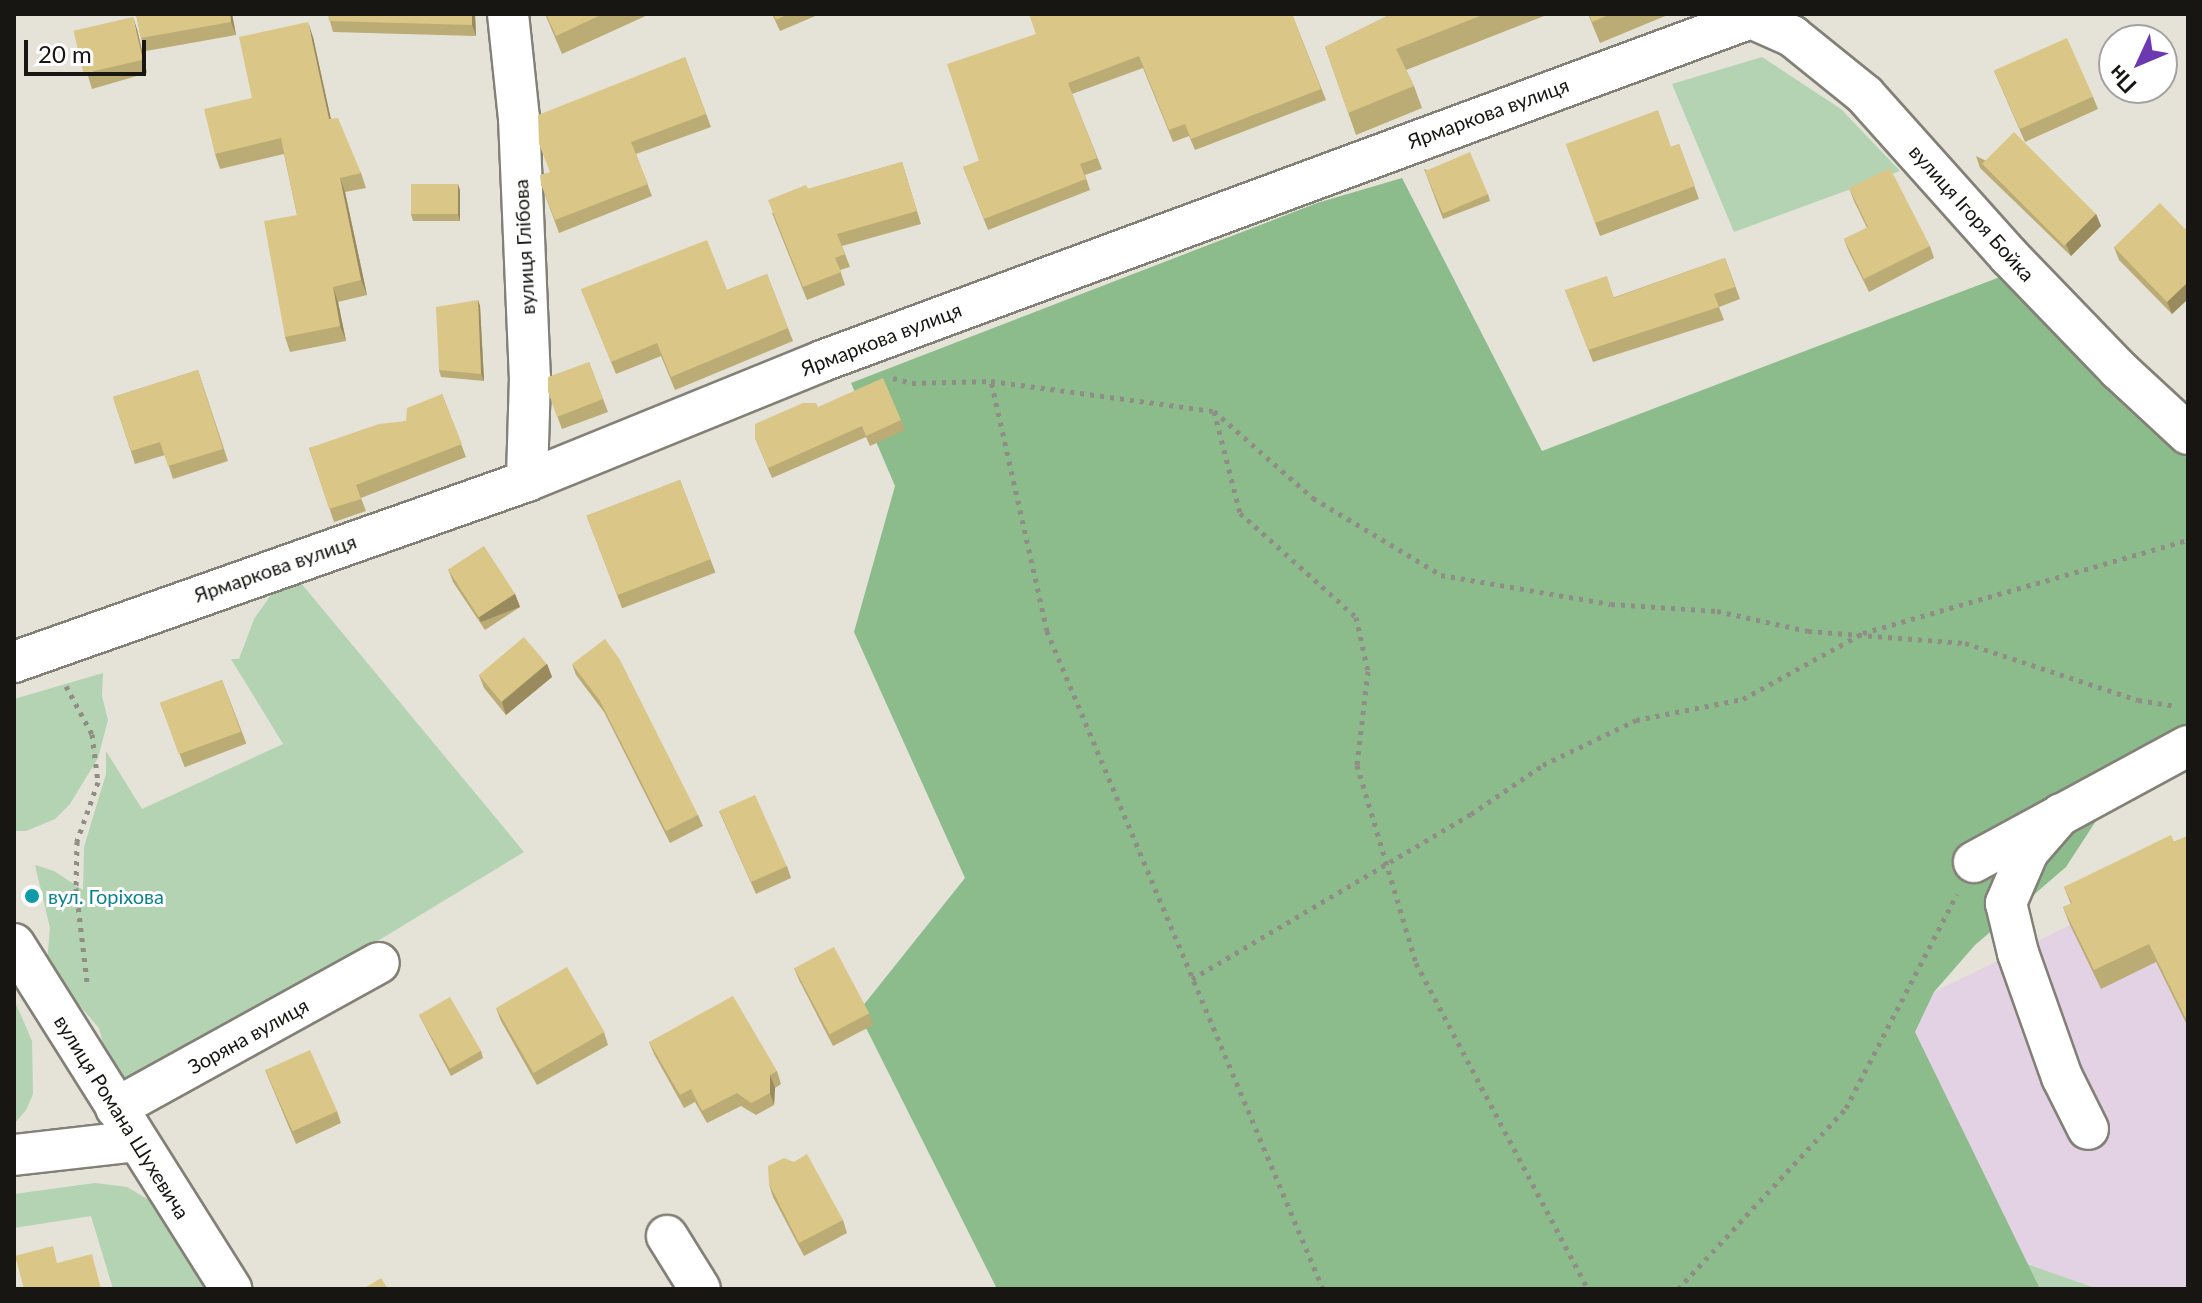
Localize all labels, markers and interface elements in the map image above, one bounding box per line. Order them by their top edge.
scale bar [28,24,150,74]
north arrow [2098,24,2178,104]
text: 20 m [38,39,92,68]
text: Пн [2102,60,2142,99]
street label: Ярмаркова вулиця [1404,73,1572,153]
street label: вулиця Ігоря Бойка [1904,140,2040,286]
street label: вулиця Глібова [508,179,540,315]
street label: Ярмаркова вулиця [797,297,965,381]
street label: Ярмаркова вулиця [191,529,359,607]
place label: вул. Горіхова [48,884,164,908]
marker: вул. Горіхова [23,887,41,905]
street label: Зоряна вулиця [183,993,313,1079]
street label: вулиця Романа Шухевича [49,1011,195,1223]

